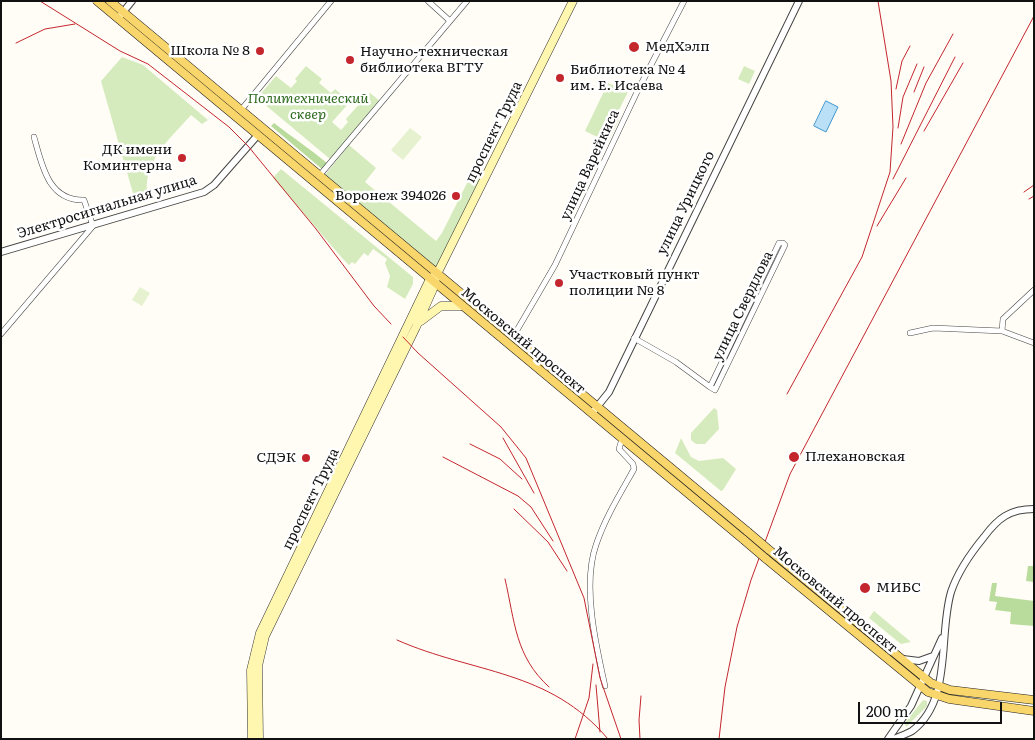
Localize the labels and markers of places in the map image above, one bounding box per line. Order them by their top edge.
place label: МедХэлп [645,39,710,55]
marker: МедХэлп [627,40,641,54]
place label: Школа № 8 [170,43,250,59]
place label: Научно-техническая библиотека ВГТУ [360,44,508,76]
marker: Школа № 8 [254,45,266,57]
marker: Научно-техническая библиотека ВГТУ [344,54,356,66]
place label: Библиотека № 4 им. Е. Исаева [570,62,686,94]
marker: Библиотека № 4 им. Е. Исаева [554,72,566,84]
place label: ДК имени Коминтерна [83,142,172,174]
marker: ДК имени Коминтерна [176,152,188,164]
place label: Воронеж 394026 [335,188,446,204]
marker: Воронеж 394026 [450,190,462,202]
place label: Участковый пункт полиции № 8 [569,267,700,300]
marker: Участковый пункт полиции № 8 [553,277,565,289]
place label: Плехановская [805,449,905,465]
place label: СДЭК [257,450,296,466]
marker: Плехановская [787,450,801,464]
marker: СДЭК [300,452,312,464]
place label: МИБС [876,580,921,596]
marker: МИБС [858,581,872,595]

